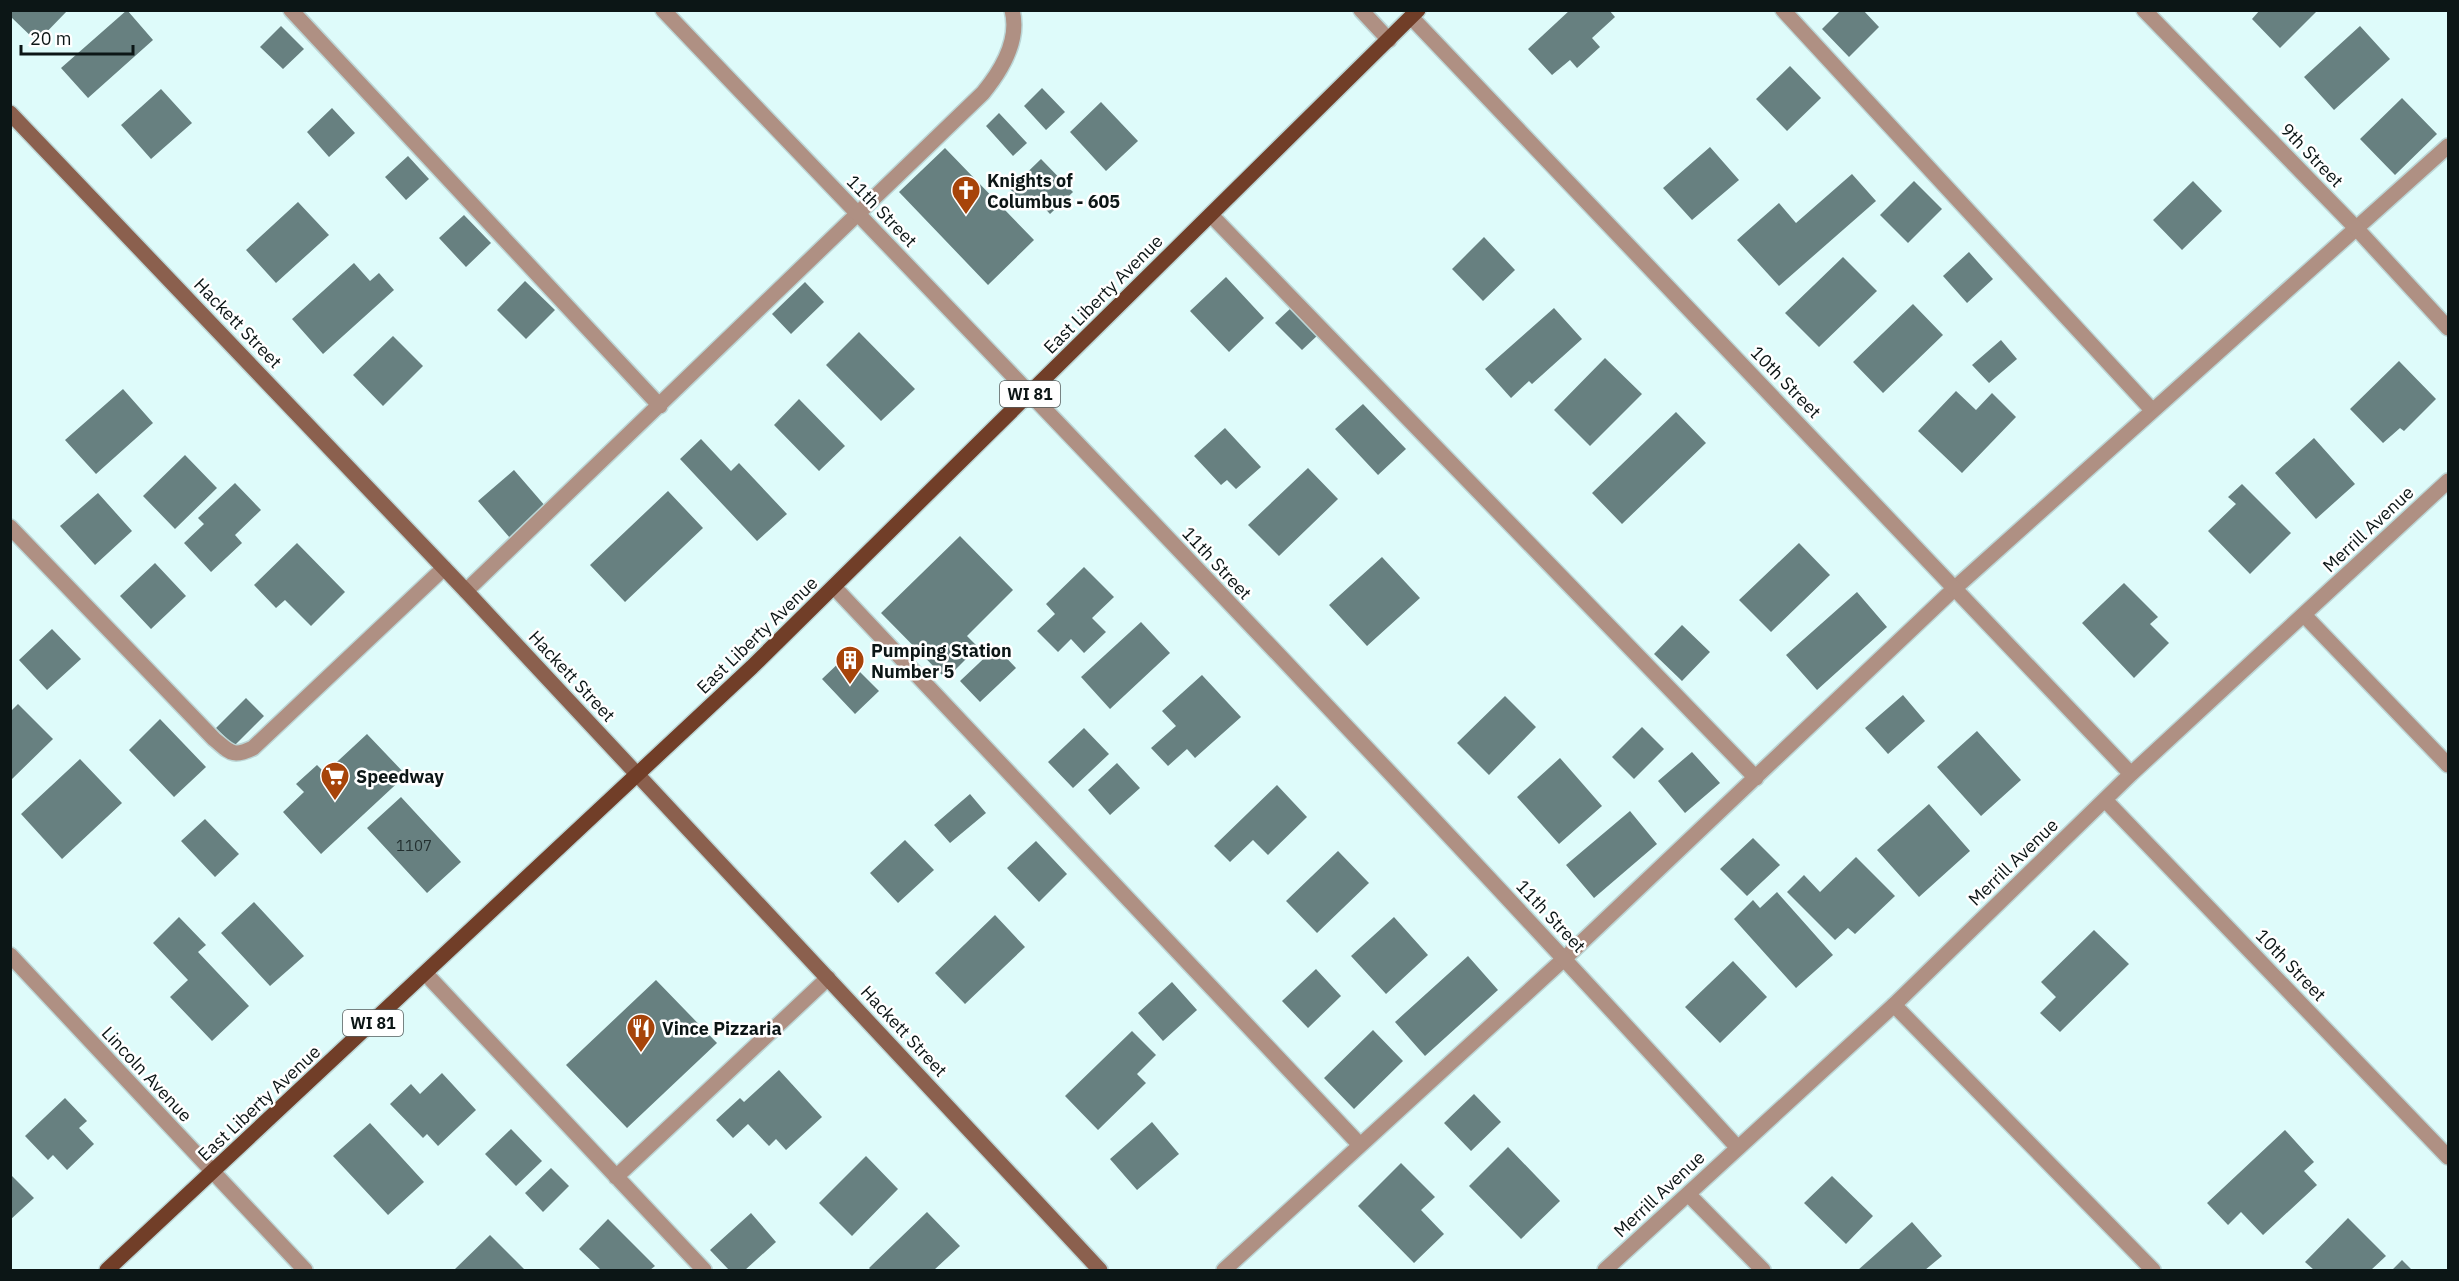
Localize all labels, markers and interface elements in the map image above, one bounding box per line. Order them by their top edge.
scale bar [21,18,134,56]
text: 20 m [30,27,72,50]
street label: 9th Street [2276,118,2348,192]
place label: Knights of Columbus - 605 [987,169,1120,213]
street label: 11th Street [842,170,922,252]
church icon: Knights of Columbus - 605 [950,174,982,216]
street label: East Liberty Avenue [1038,229,1168,359]
street label: Hackett Street [189,273,287,373]
street label: 10th Street [1746,341,1826,423]
road number: WI 81 [1000,381,1060,407]
street label: Merrill Avenue [2318,481,2418,577]
street label: 11th Street [1177,522,1257,604]
street label: East Liberty Avenue [692,571,822,699]
street label: Hackett Street [524,626,620,726]
place label: Pumping Station Number 5 [871,639,1012,683]
building icon: Pumping Station Number 5 [834,644,866,686]
supermarket icon: Speedway [319,760,351,802]
place label: Speedway [356,765,444,788]
street label: Merrill Avenue [1963,813,2063,911]
house number: 1107 [396,836,432,855]
street label: 11th Street [1511,875,1591,957]
street label: 10th Street [2251,924,2331,1006]
street label: Hackett Street [856,981,952,1081]
road number: WI 81 [343,1010,403,1036]
restaurant icon: Vince Pizzaria [625,1012,657,1054]
place label: Vince Pizzaria [662,1017,782,1040]
street label: Lincoln Avenue [97,1021,197,1127]
street label: East Liberty Avenue [193,1040,325,1166]
street label: Merrill Avenue [1609,1146,1709,1242]

